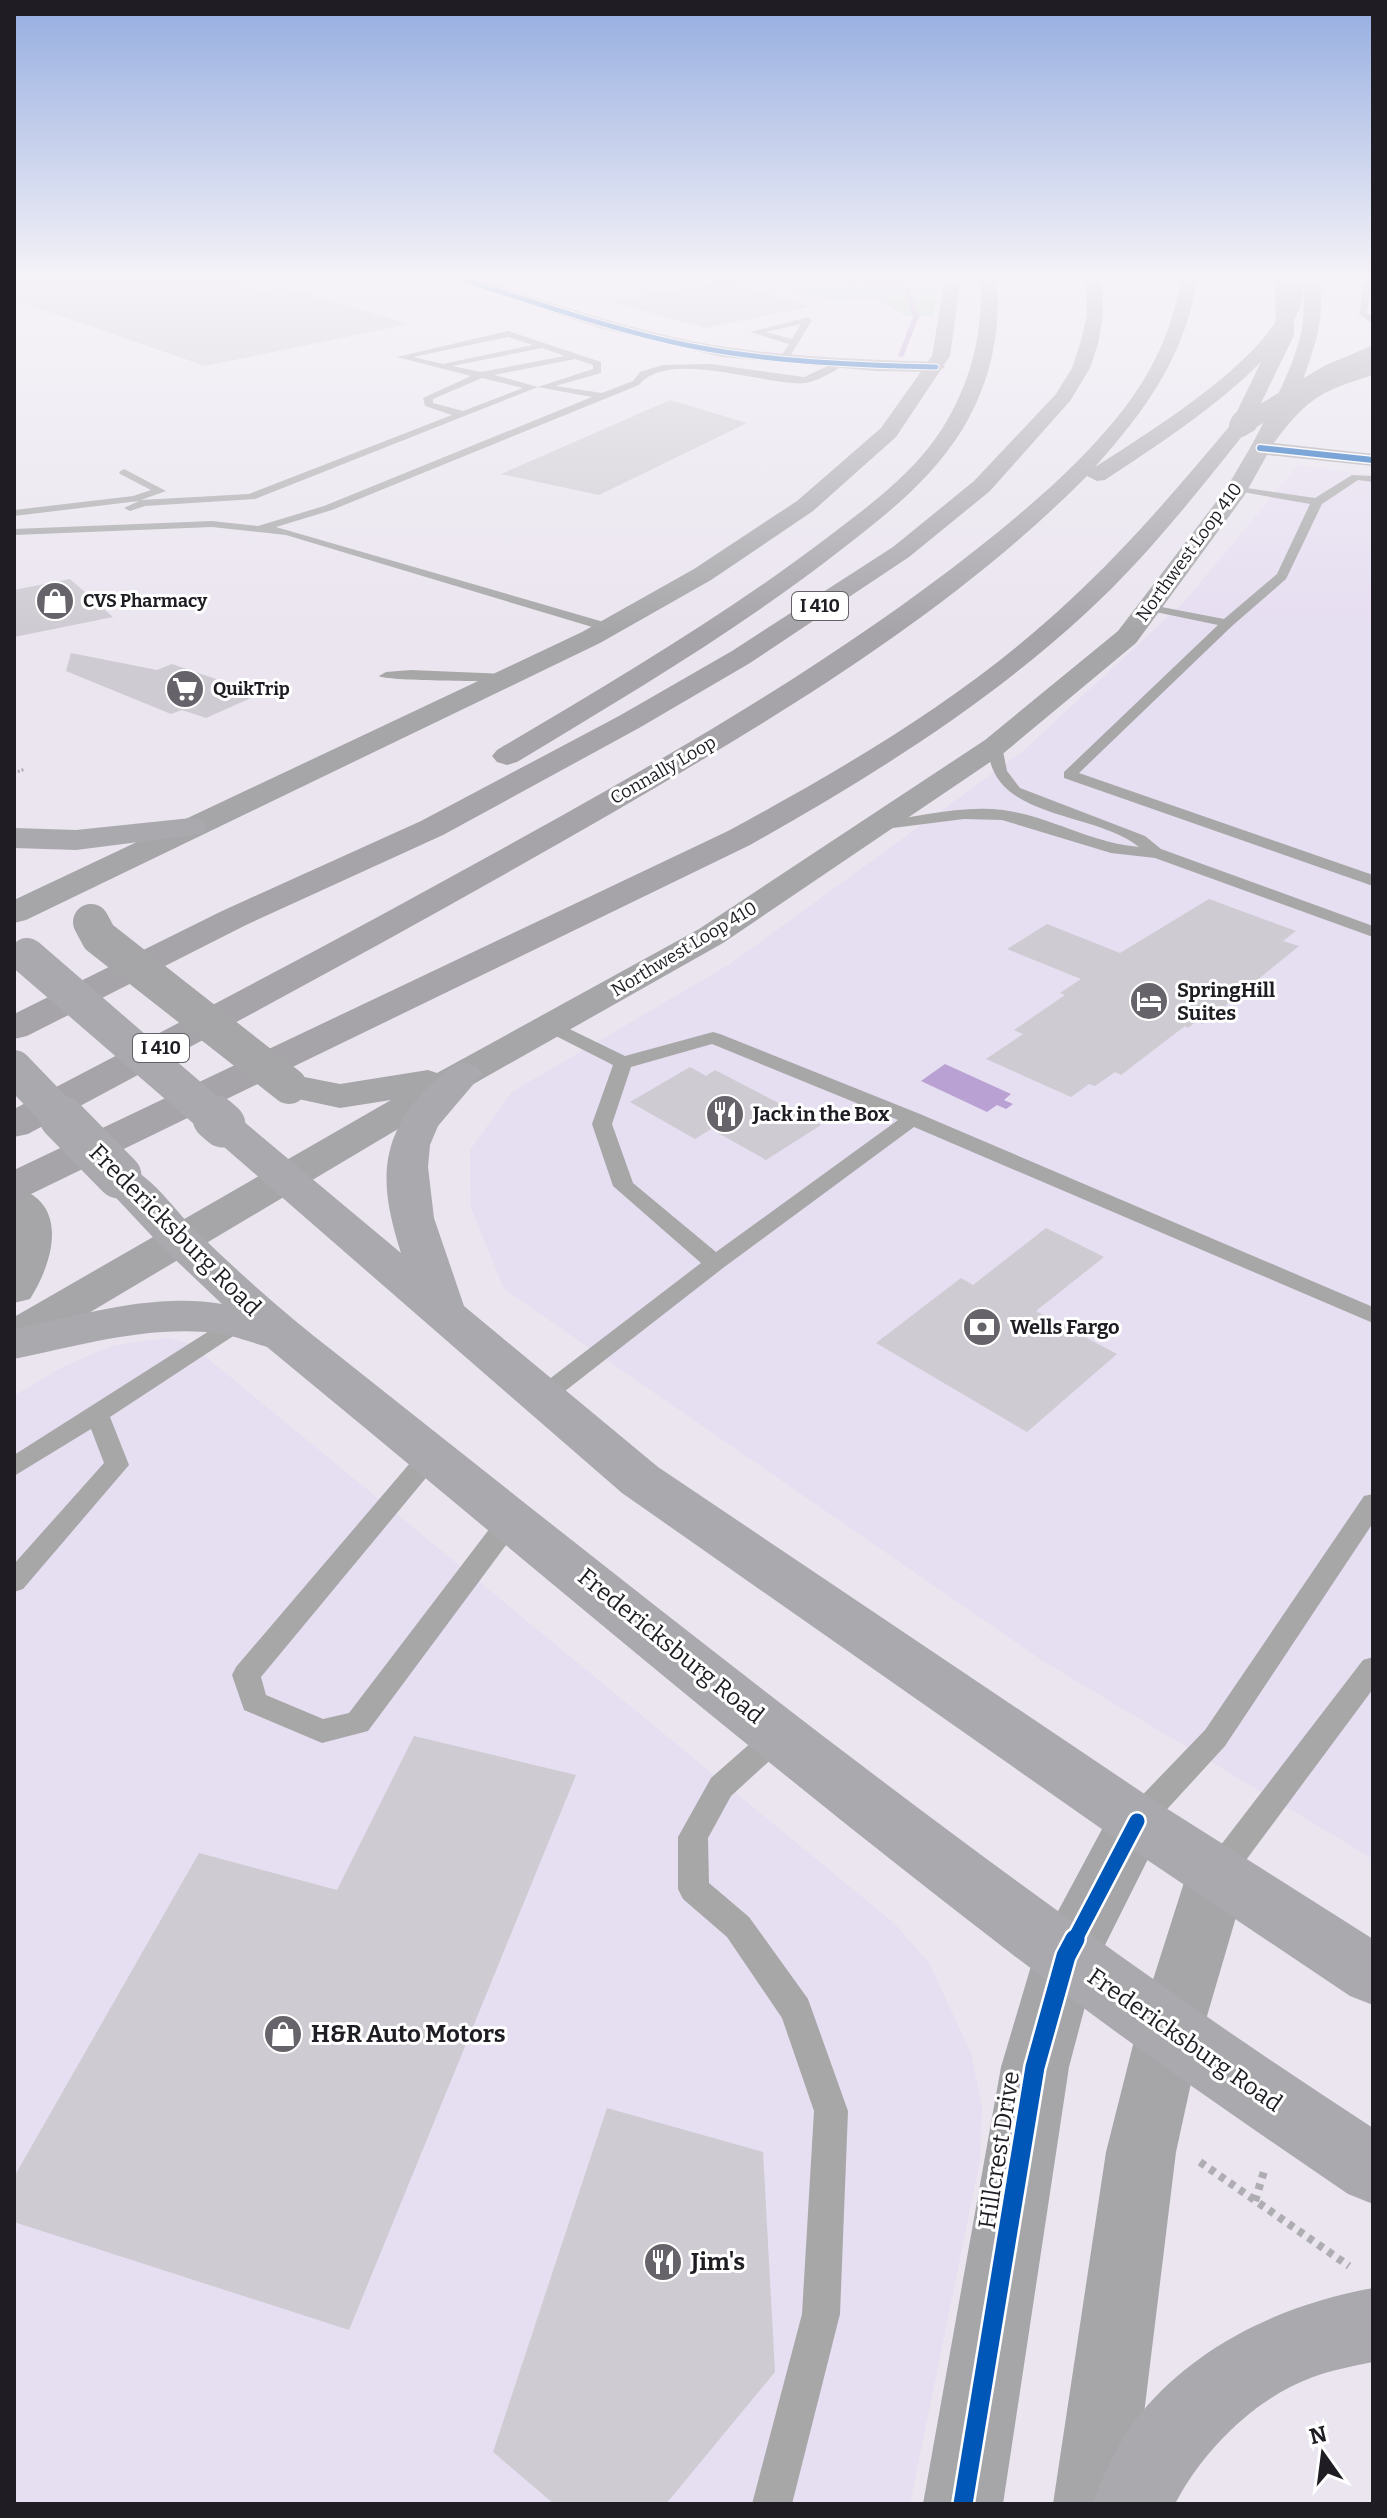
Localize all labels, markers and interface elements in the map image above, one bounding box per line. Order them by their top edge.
street label: Northwest Loop 410 [1131,478,1247,626]
shop icon: CVS Pharmacy [34,580,76,622]
place label: CVS Pharmacy [83,590,208,612]
road number: I 410 [792,592,848,620]
supermarket icon: QuikTrip [164,668,206,710]
place label: QuikTrip [213,678,290,700]
street label: Connally Loop [606,731,720,809]
street label: Northwest Loop 410 [607,897,761,1001]
place label: SpringHill Suites [1177,978,1275,1025]
hotel icon: SpringHill Suites [1128,980,1170,1022]
road number: I 410 [133,1034,189,1062]
restaurant icon: Jack in the Box [704,1093,746,1135]
place label: Jack in the Box [752,1102,890,1126]
street label: Fredericksburg Road [83,1138,267,1322]
bank icon: Wells Fargo [961,1306,1003,1348]
place label: Wells Fargo [1010,1315,1120,1339]
street label: Fredericksburg Road [572,1562,770,1730]
street label: Fredericksburg Road [1082,1962,1288,2118]
shop icon: H&R Auto Motors [262,2013,304,2055]
place label: H&R Auto Motors [311,2020,506,2048]
street label: Hillcrest Drive [973,2069,1025,2231]
restaurant icon: Jim's [642,2241,684,2283]
place label: Jim's [689,2248,745,2276]
north arrow [1283,2414,1363,2494]
text: N [1307,2420,1330,2450]

